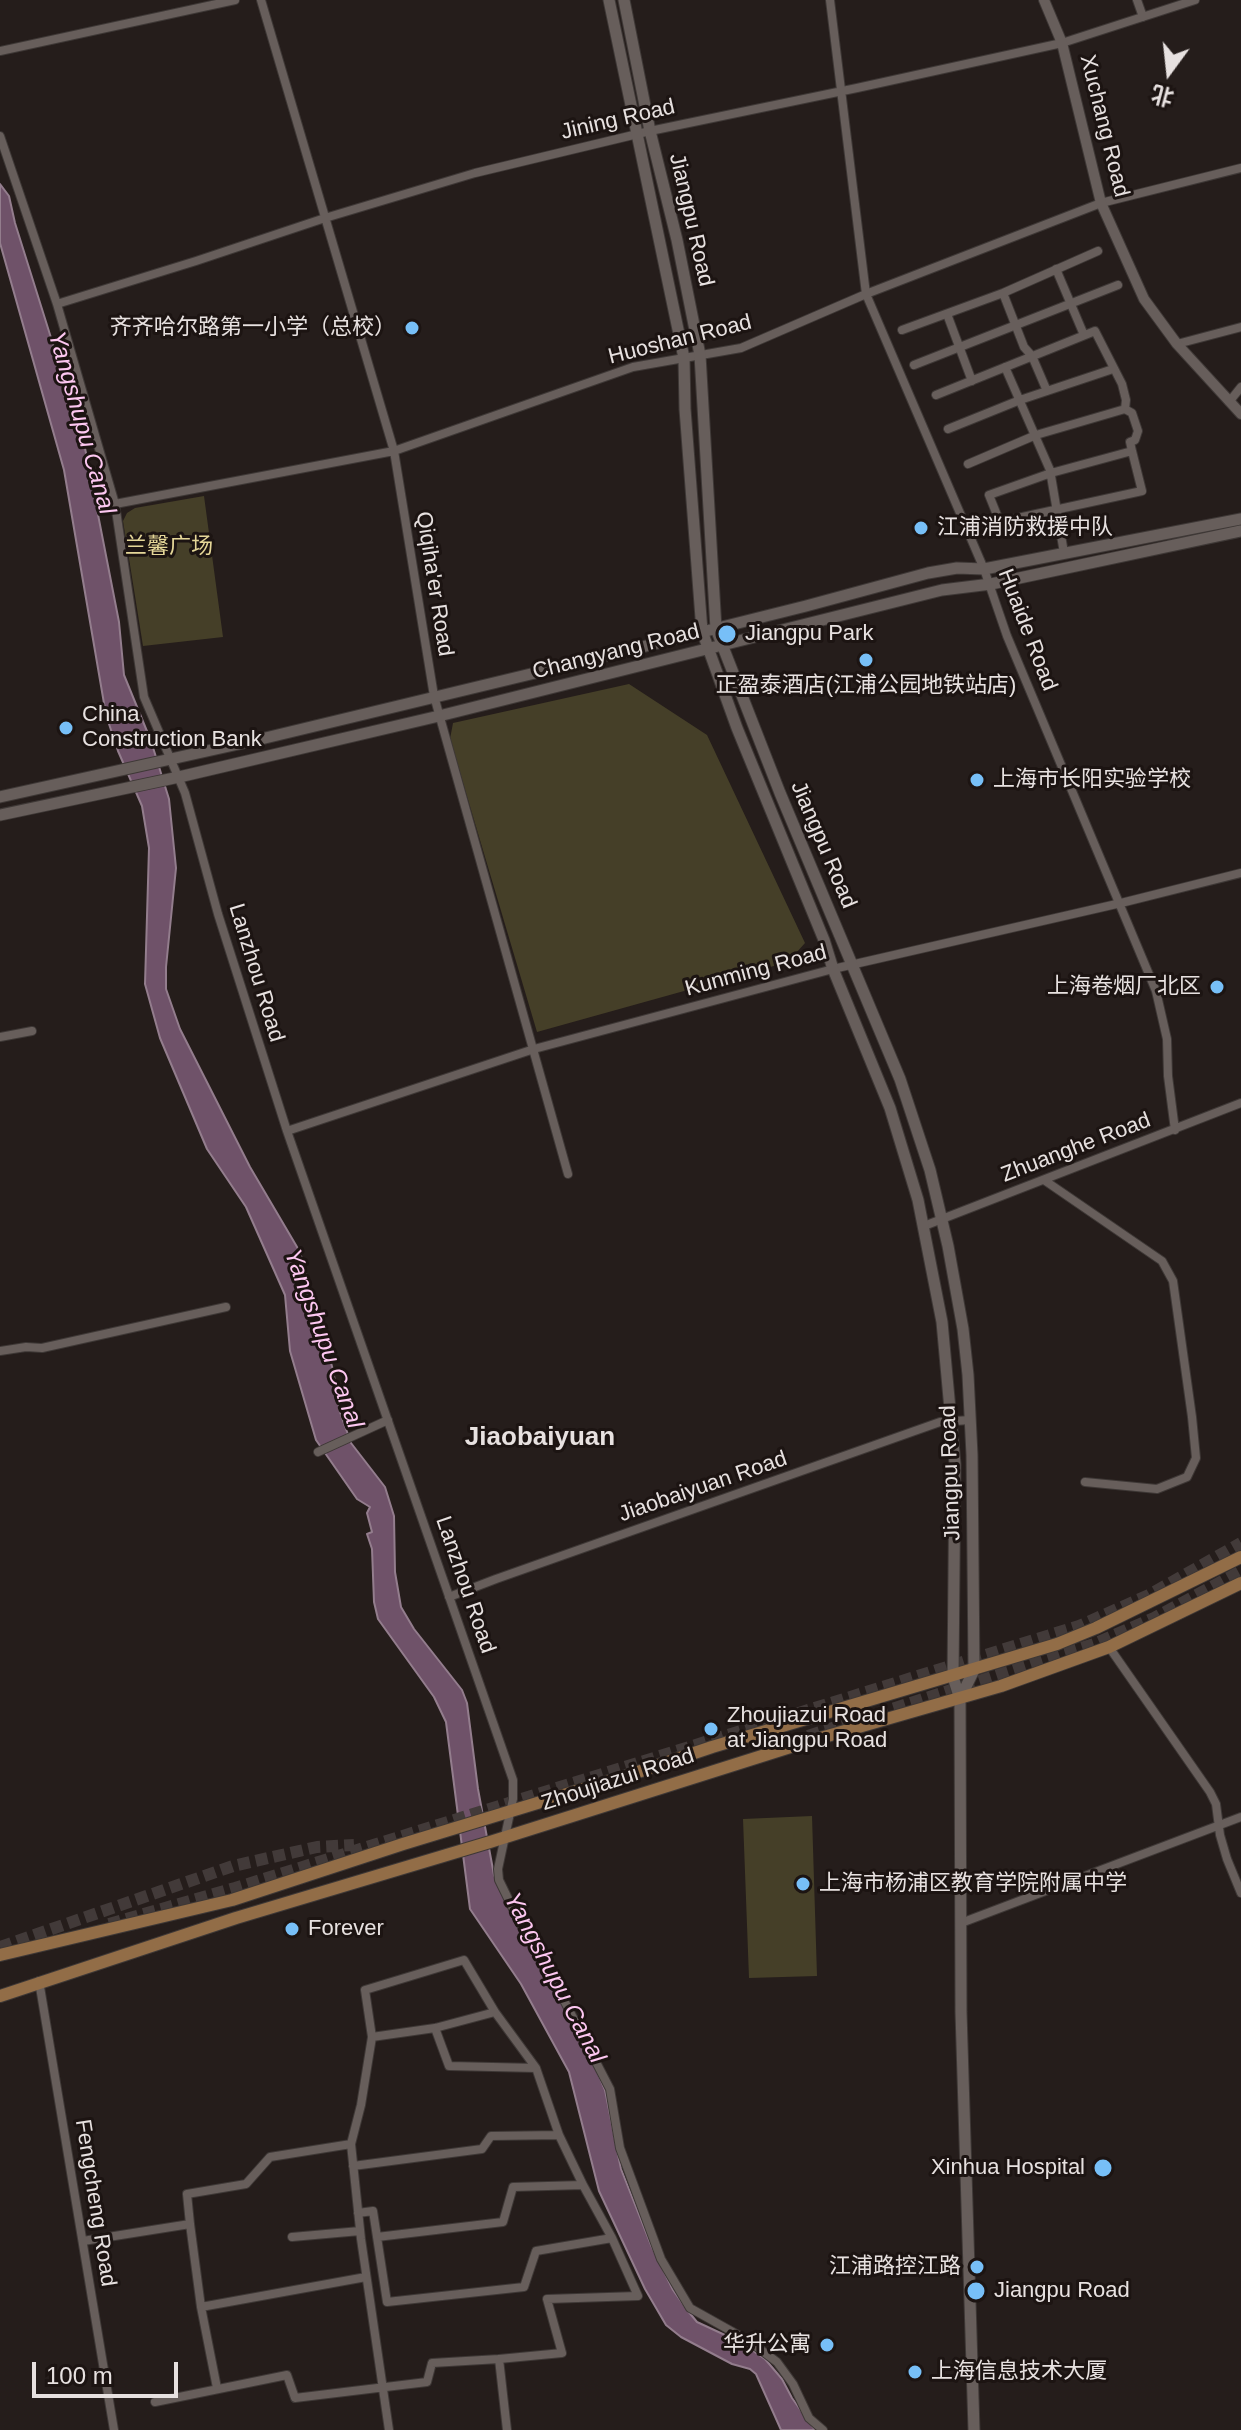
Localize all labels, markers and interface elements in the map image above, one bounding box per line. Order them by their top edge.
north arrow [1129,32,1209,112]
street label: Xuchang Road [1074,52,1134,200]
text: 北 [1149,81,1177,111]
street label: Jining Road [558,94,678,146]
street label: Jiangpu Road [663,151,719,289]
street label: Huoshan Road [606,309,754,371]
place label: 齐齐哈尔路第一小学（总校） [110,315,396,341]
marker: 齐齐哈尔路第一小学（总校） [403,319,421,337]
water label: Yangshupu Canal [41,328,121,518]
street label: Qiqiha'er Road [410,510,458,658]
place label: 江浦消防救援中队 [937,515,1113,541]
marker: 江浦消防救援中队 [912,519,930,537]
park label: 兰馨广场 [125,534,213,560]
street label: Huaide Road [992,565,1062,695]
street label: Changyang Road [530,618,702,686]
place label: Jiangpu Park [745,621,873,647]
marker: Jiangpu Park [716,623,738,645]
marker: 正盈泰酒店(江浦公园地铁站店) [857,651,875,669]
place label: 正盈泰酒店(江浦公园地铁站店) [716,673,1016,699]
place label: China Construction Bank [82,702,262,754]
marker: China Construction Bank [57,719,75,737]
place label: 上海市长阳实验学校 [993,767,1191,793]
marker: 上海市长阳实验学校 [968,771,986,789]
street label: Jiangpu Road [784,777,862,913]
street label: Lanzhou Road [222,901,290,1045]
street label: Kunming Road [682,939,830,1003]
place label: 上海卷烟厂北区 [1047,974,1201,1000]
marker: 上海卷烟厂北区 [1208,978,1226,996]
street label: Zhuanghe Road [998,1107,1154,1189]
water label: Yangshupu Canal [277,1245,369,1433]
street label: Jiangpu Road [935,1405,967,1541]
district label: Jiaobaiyuan [465,1422,615,1454]
street label: Jiaobaiyuan Road [615,1446,791,1528]
street label: Lanzhou Road [429,1513,501,1657]
place label: Zhoujiazui Road at Jiangpu Road [727,1703,887,1754]
marker: Zhoujiazui Road at Jiangpu Road [702,1720,720,1738]
street label: Zhoujiazui Road [538,1743,698,1817]
place label: 上海市杨浦区教育学院附属中学 [819,1871,1127,1897]
marker: 上海市杨浦区教育学院附属中学 [794,1875,812,1893]
water label: Yangshupu Canal [497,1888,611,2068]
place label: Forever [308,1916,384,1942]
marker: Forever [283,1920,301,1938]
street label: Fengcheng Road [69,2118,121,2288]
place label: Xinhua Hospital [931,2155,1085,2181]
marker: Xinhua Hospital [1092,2157,1114,2179]
place label: 江浦路控江路 [829,2254,961,2280]
marker: 江浦路控江路 [968,2258,986,2276]
place label: Jiangpu Road [994,2278,1130,2304]
marker: Jiangpu Road [965,2280,987,2302]
place label: 华升公寓 [723,2332,811,2358]
marker: 华升公寓 [818,2336,836,2354]
scale bar [36,2346,182,2396]
place label: 上海信息技术大厦 [931,2359,1107,2385]
text: 100 m [46,2362,113,2389]
marker: 上海信息技术大厦 [906,2363,924,2381]

